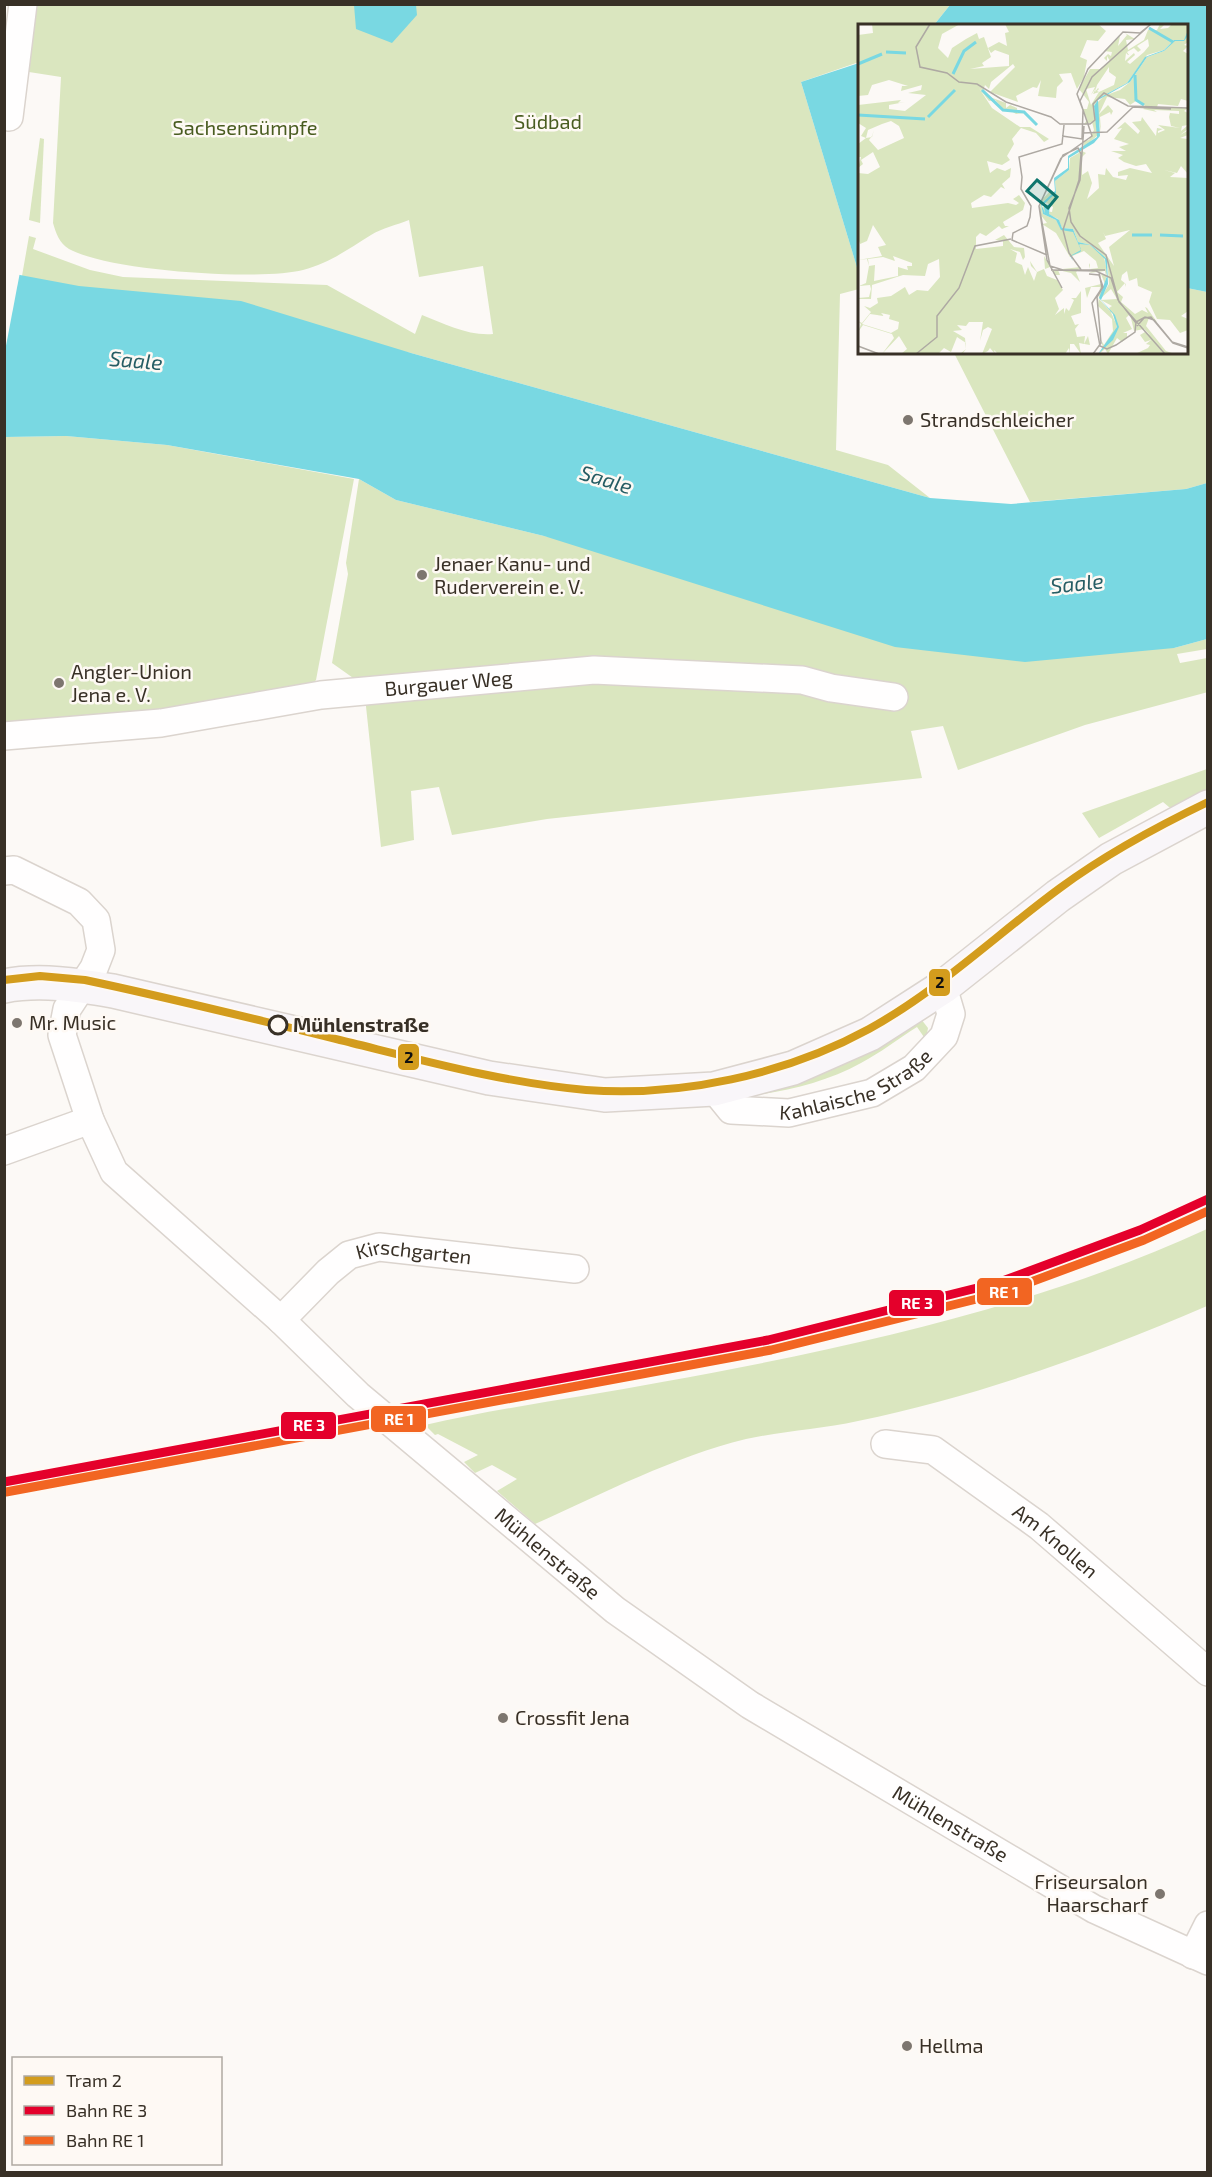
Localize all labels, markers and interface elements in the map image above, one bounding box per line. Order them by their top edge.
inset map [858,24,1188,354]
park label: Südbad [514,109,582,133]
park label: Sachsensümpfe [173,115,317,139]
water label: Saale [109,345,164,374]
place label: Strandschleicher [920,407,1074,431]
marker: Strandschleicher [901,413,915,427]
water label: Saale [577,459,636,498]
place label: Jenaer Kanu- und Ruderverein e. V. [434,551,591,598]
water label: Saale [1049,567,1105,598]
marker: Jenaer Kanu- und Ruderverein e. V. [415,568,429,582]
place label: Angler-Union Jena e. V. [71,659,192,706]
street label: Burgauer Weg [383,665,513,700]
marker: Angler-Union Jena e. V. [52,676,66,690]
line badge: 2 [928,968,951,997]
text: 2 [935,972,945,991]
place label: Mr. Music [29,1010,117,1034]
place label: Mühlenstraße [293,1012,429,1036]
marker: Mühlenstraße [268,1015,288,1035]
marker: Mr. Music [10,1016,24,1030]
line badge: 2 [397,1043,420,1071]
street label: Kahlaische Straße [779,1044,937,1124]
text: 2 [404,1047,414,1066]
street label: Kirschgarten [353,1234,473,1268]
line badge: RE 1 [976,1277,1033,1306]
text: RE 1 [989,1282,1019,1301]
line badge: RE 3 [888,1289,945,1317]
text: RE 3 [901,1293,933,1312]
line badge: RE 1 [370,1405,427,1433]
text: RE 1 [384,1409,414,1428]
line badge: RE 3 [280,1411,337,1440]
text: RE 3 [293,1415,325,1434]
street label: Am Knollen [1009,1498,1103,1583]
street label: Mühlenstraße [491,1502,606,1604]
place label: Crossfit Jena [515,1705,630,1729]
marker: Crossfit Jena [496,1711,510,1725]
street label: Mühlenstraße [889,1779,1013,1866]
place label: Friseursalon Haarscharf [1034,1869,1148,1916]
marker: Friseursalon Haarscharf [1153,1887,1167,1901]
place label: Hellma [919,2033,983,2057]
marker: Hellma [900,2039,914,2053]
legend [12,2057,222,2165]
text: Tram 2 [66,2069,122,2091]
text: Bahn RE 3 [66,2099,147,2121]
text: Bahn RE 1 [66,2129,144,2151]

